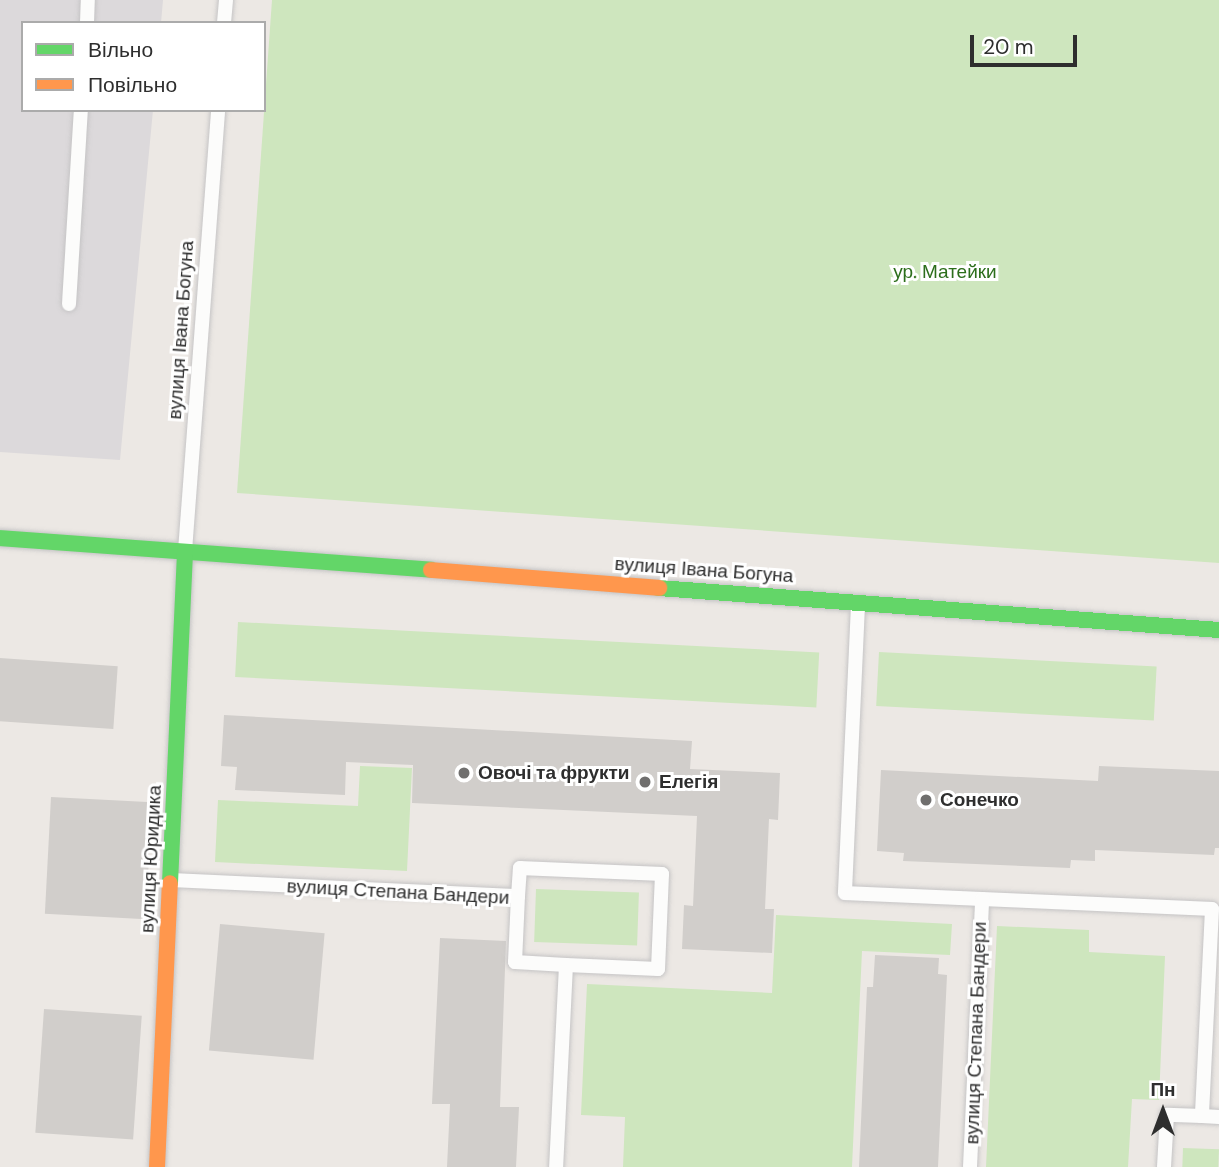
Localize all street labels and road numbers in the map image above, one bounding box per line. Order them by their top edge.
street label: вулиця Івана Богуна [163,240,199,420]
street label: вулиця Івана Богуна [614,552,794,588]
street label: вулиця Юридика [136,784,166,934]
street label: вулиця Степана Бандери [286,875,510,909]
street label: вулиця Степана Бандери [961,921,991,1145]

